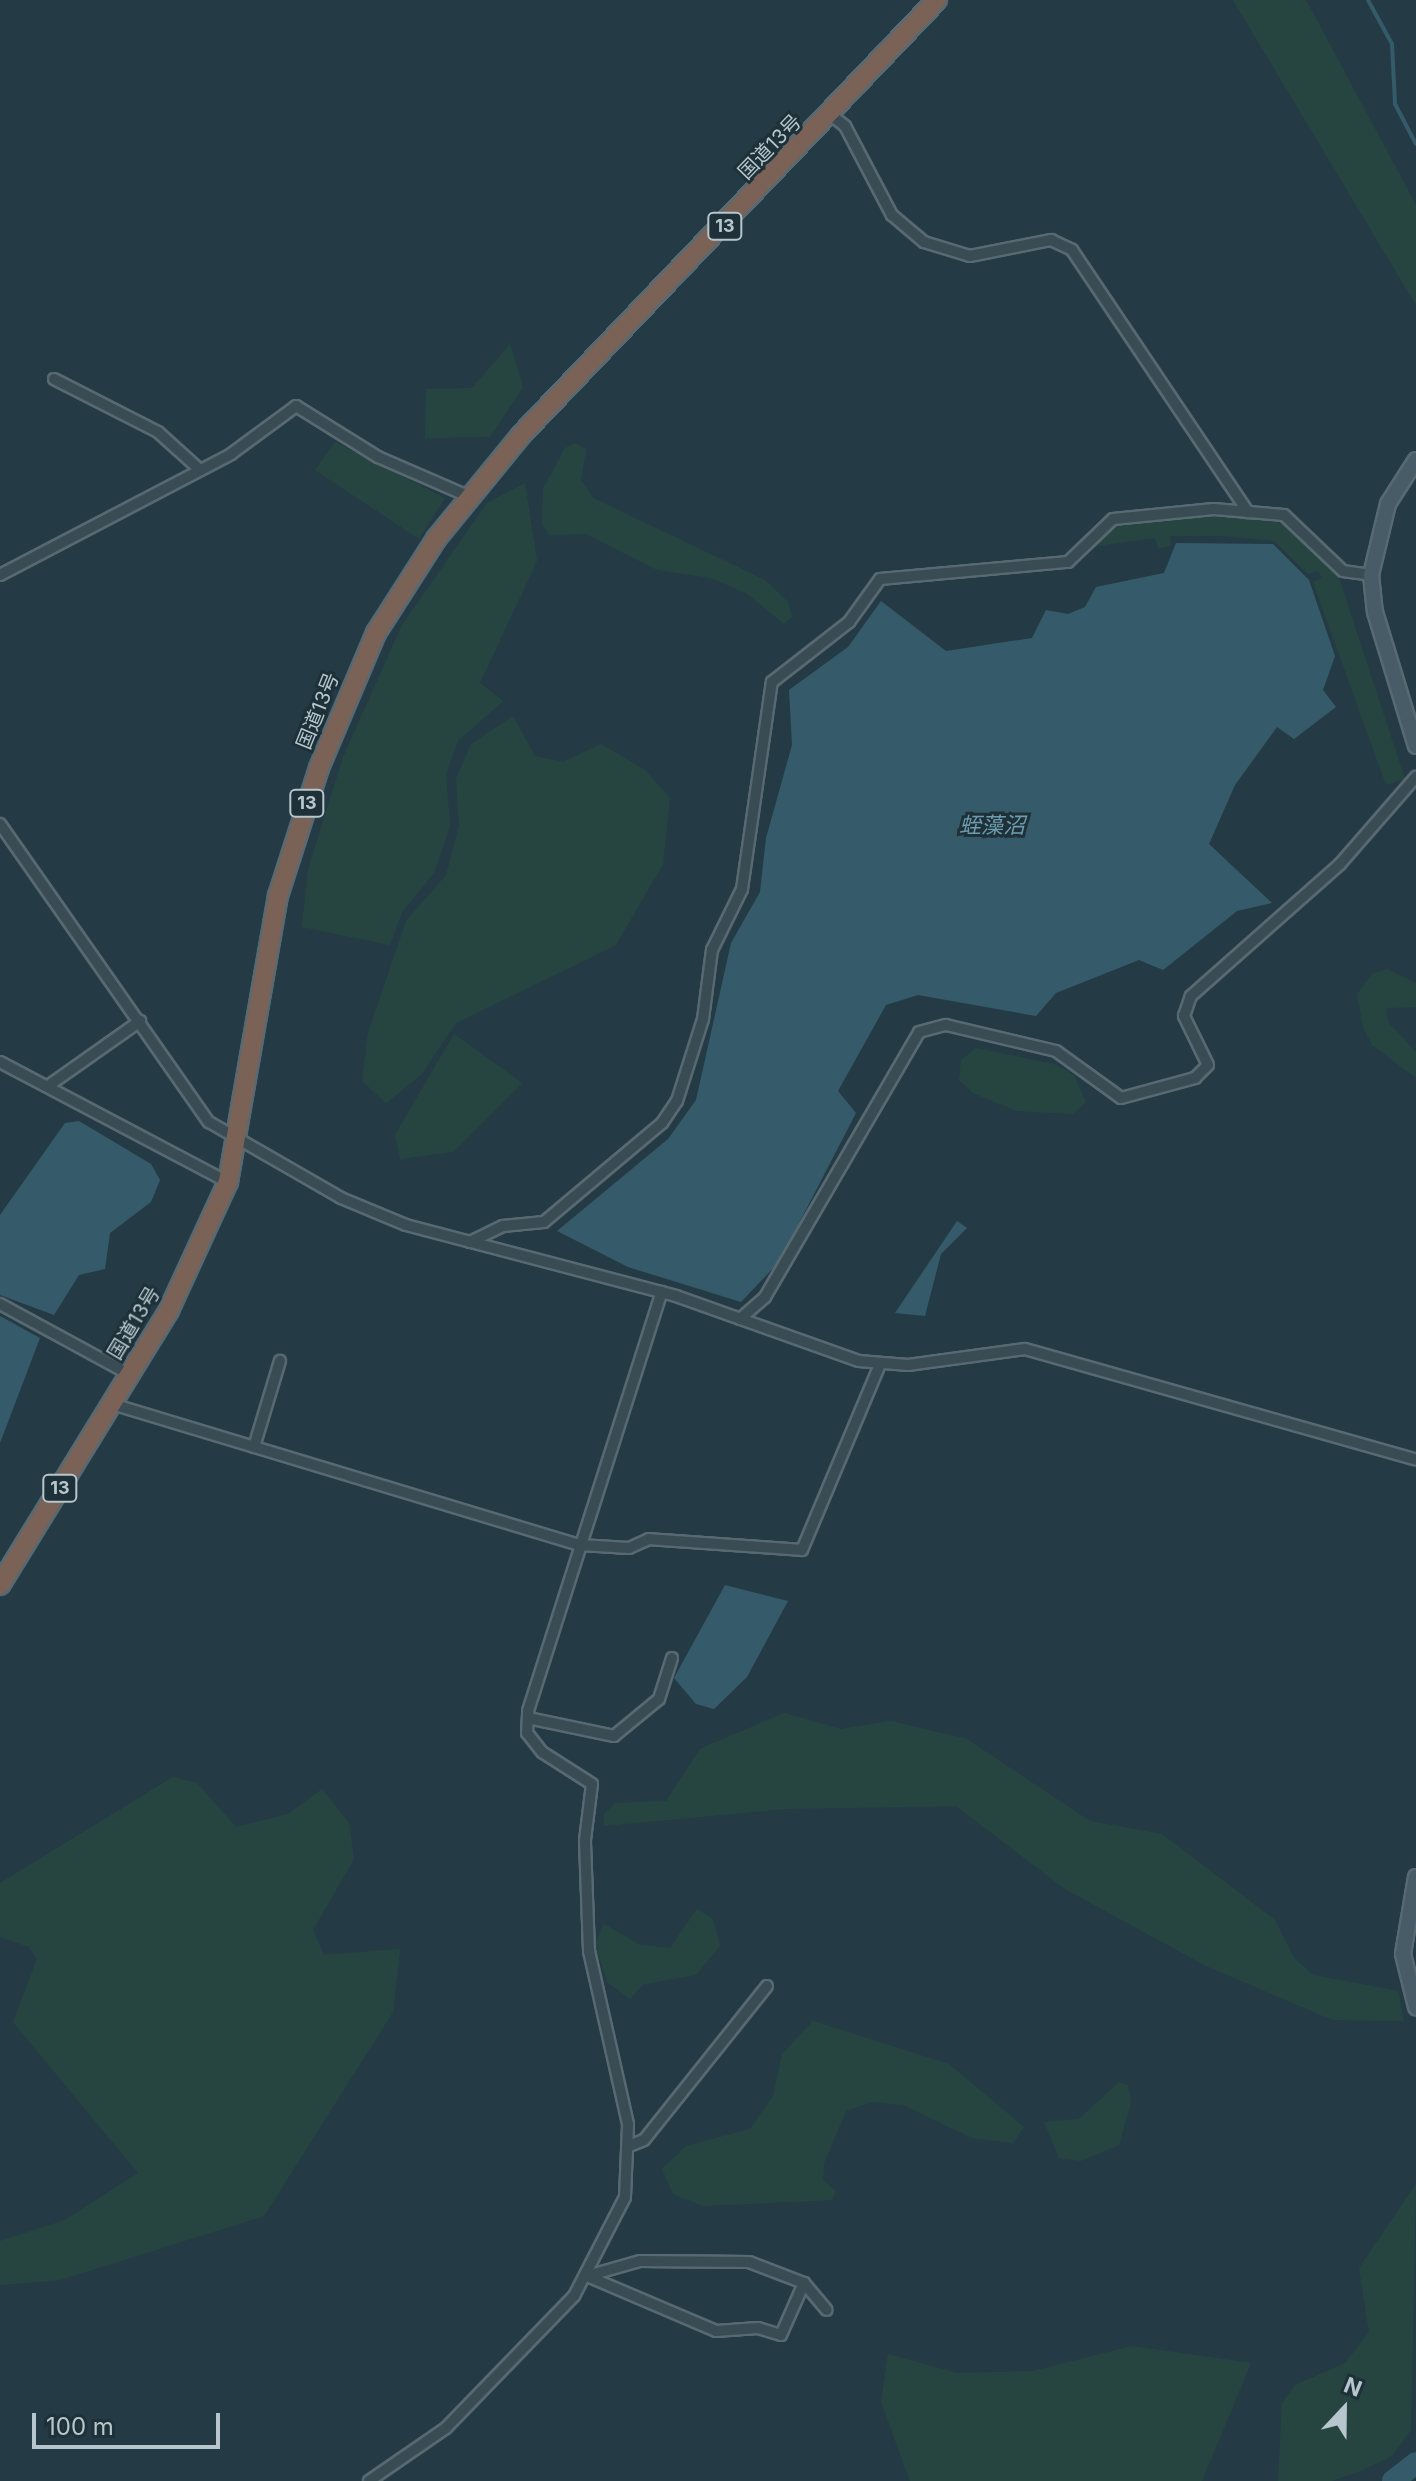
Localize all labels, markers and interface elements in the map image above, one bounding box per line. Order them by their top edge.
street label: 国道13号 [733,110,807,184]
road number: 13 [707,212,743,240]
street label: 国道13号 [292,669,344,753]
road number: 13 [289,789,325,817]
water label: 蛭藻沼 [959,813,1025,839]
street label: 国道13号 [103,1282,165,1364]
road number: 13 [42,1474,78,1502]
north arrow [1304,2369,1384,2449]
text: N [1340,2372,1366,2402]
scale bar [36,2397,224,2447]
text: 100 m [46,2412,114,2441]

